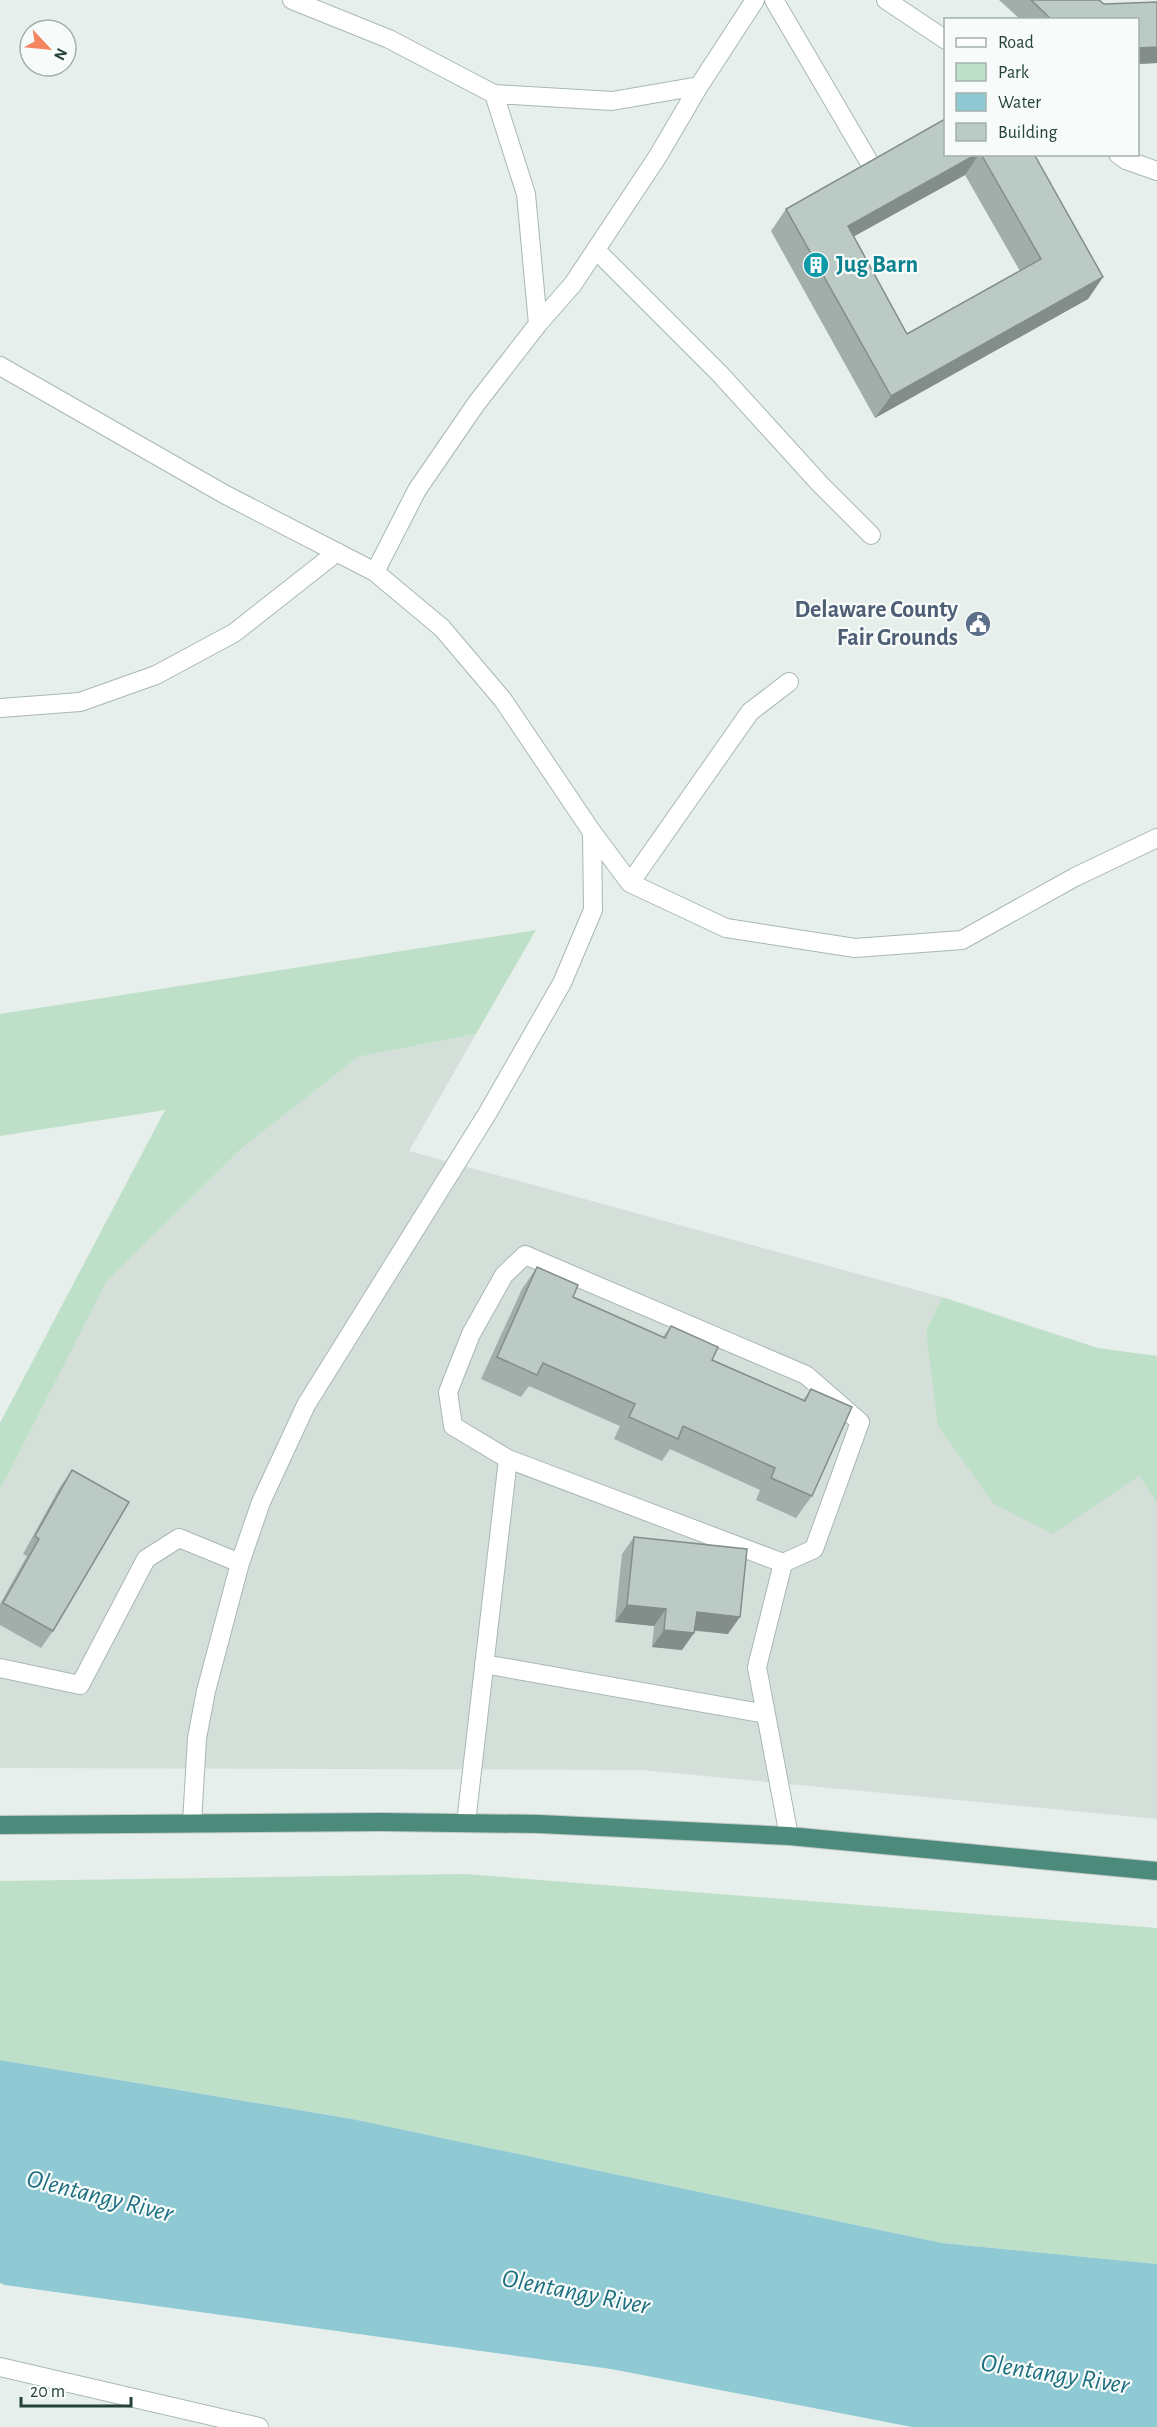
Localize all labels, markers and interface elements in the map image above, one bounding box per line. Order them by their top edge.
north arrow [18,18,78,78]
legend [944,18,1139,156]
text: Road [998,34,1034,52]
text: N [51,46,70,63]
text: Park [998,64,1030,82]
text: Water [998,94,1041,112]
text: Building [998,124,1058,142]
building icon: Jug Barn [801,250,831,280]
place label: Jug Barn [836,253,918,277]
place label: Delaware County Fair Grounds [795,598,958,650]
public building icon: Delaware County Fair Grounds [963,609,993,639]
water label: Olentangy River [24,2165,177,2227]
water label: Olentangy River [500,2265,654,2319]
water label: Olentangy River [979,2349,1133,2399]
scale bar [21,2370,130,2408]
text: 20 m [30,2383,65,2401]

